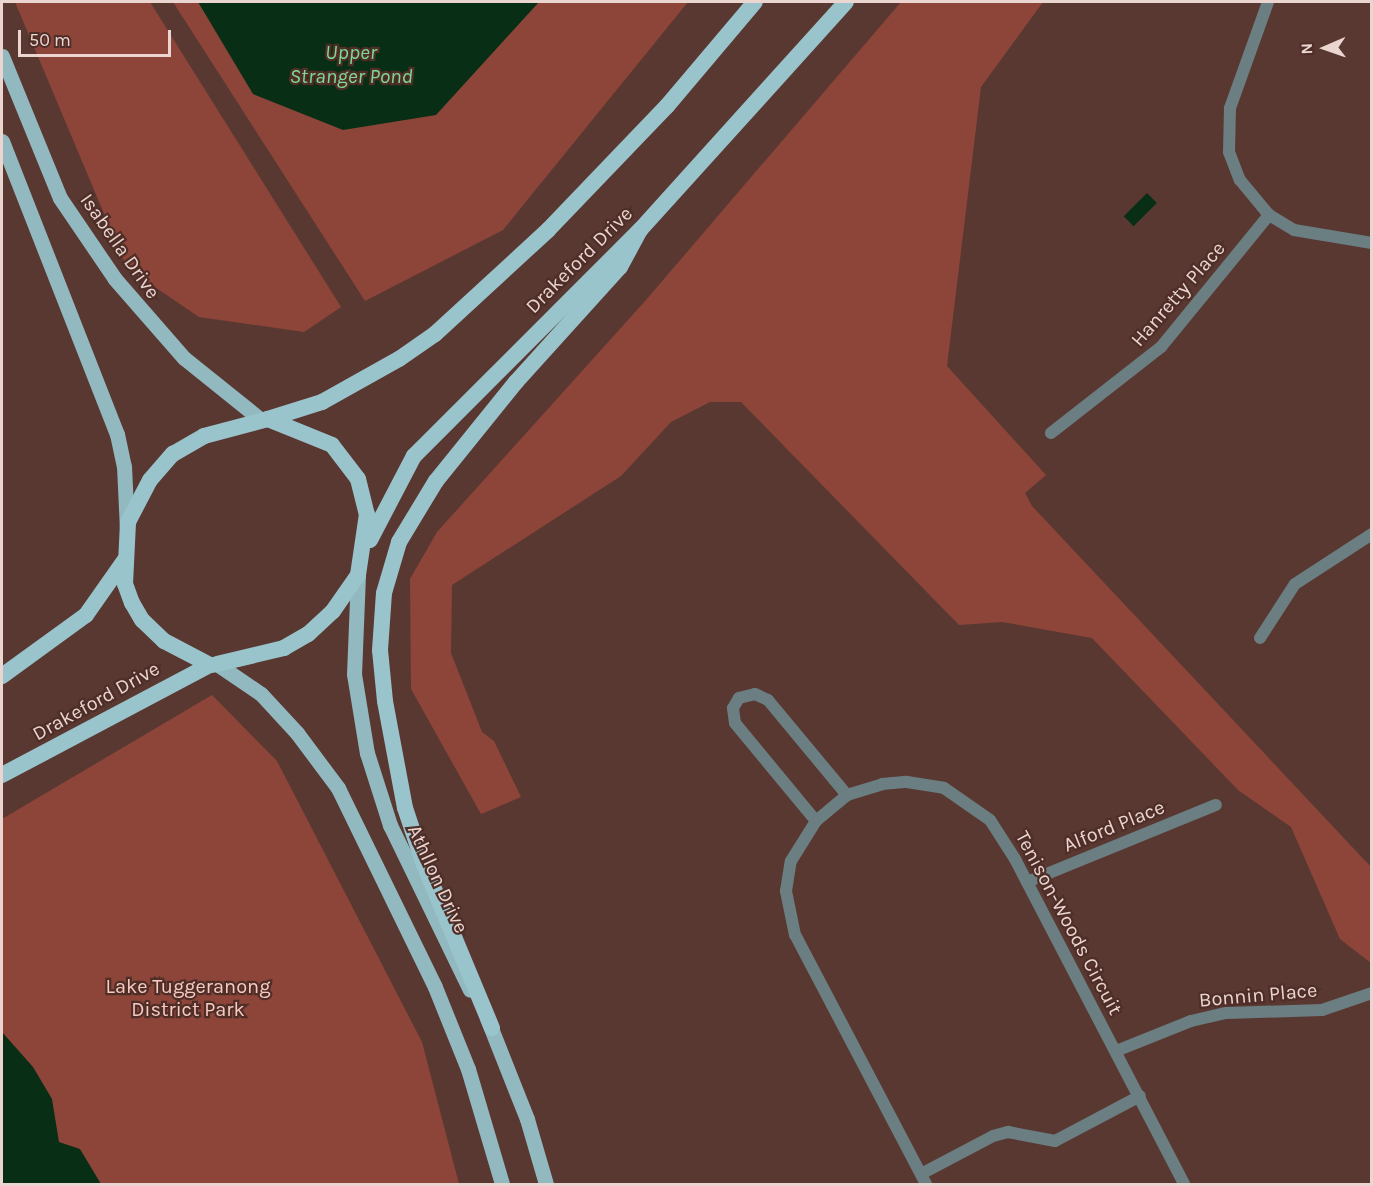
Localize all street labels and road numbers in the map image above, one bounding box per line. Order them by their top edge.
street label: Isabella Drive [75,189,165,303]
street label: Drakeford Drive [521,202,637,318]
street label: Hanretty Place [1126,237,1230,351]
street label: Drakeford Drive [28,656,164,746]
street label: Alford Place [1060,795,1168,857]
street label: Athllon Drive [402,821,474,937]
street label: Tenison-Woods Circuit [1010,827,1128,1019]
street label: Bonnin Place [1198,978,1318,1012]

